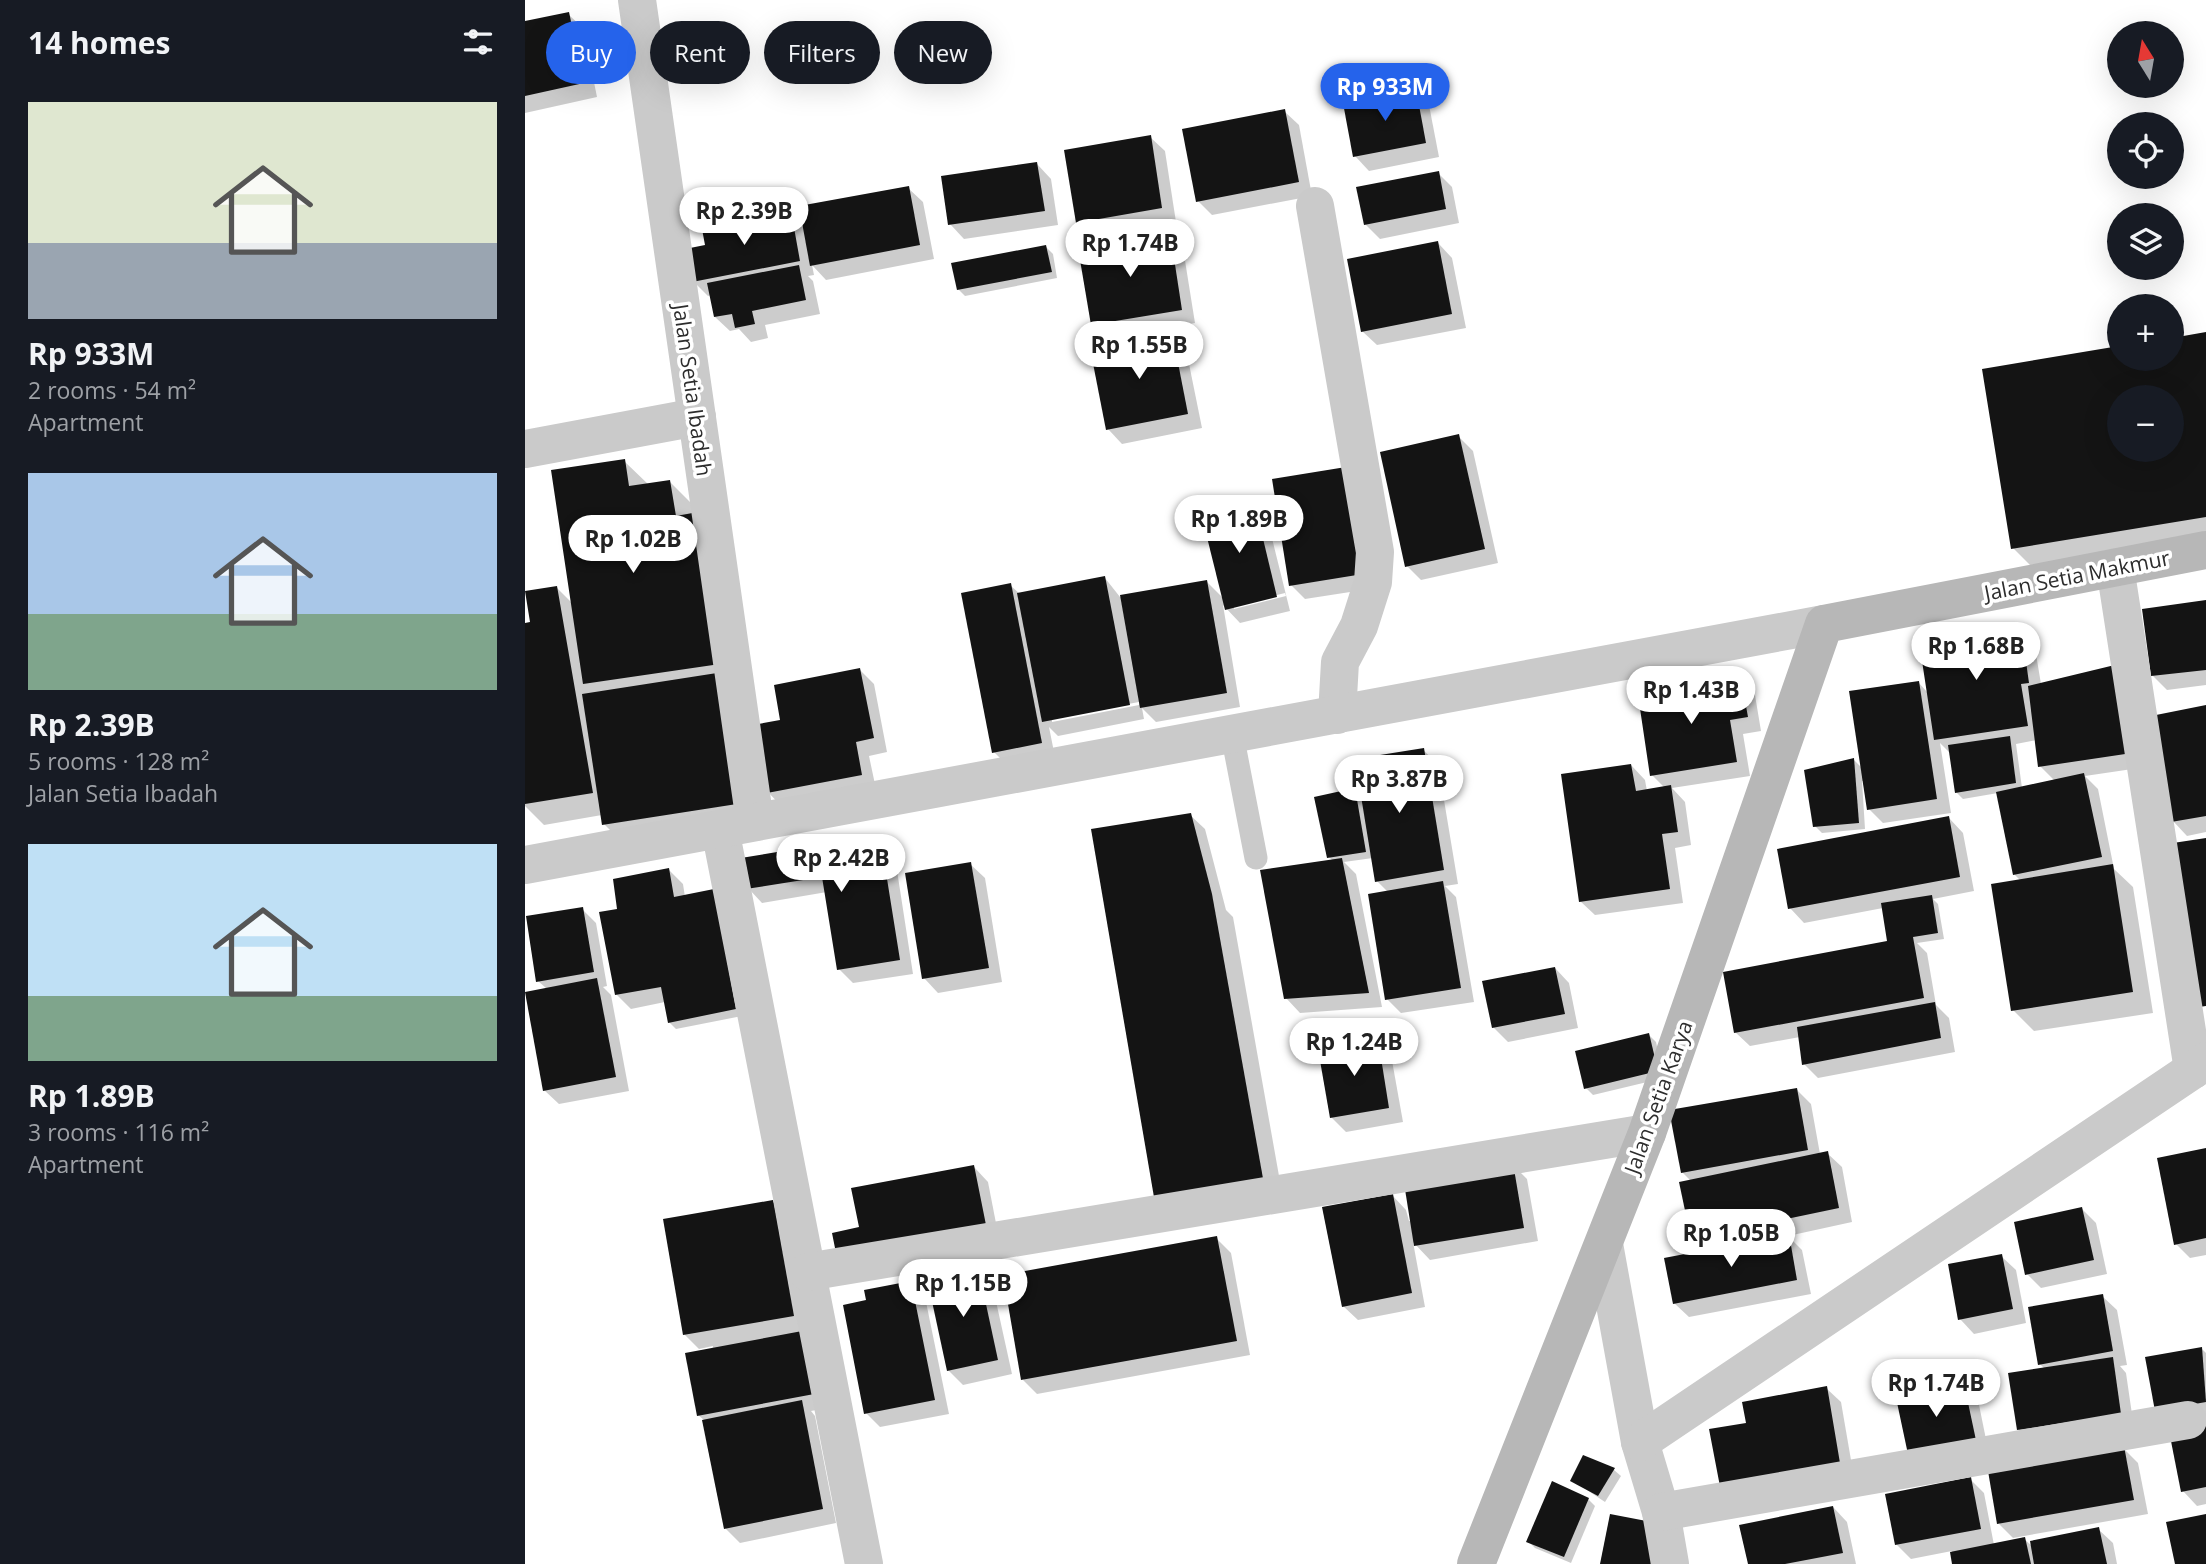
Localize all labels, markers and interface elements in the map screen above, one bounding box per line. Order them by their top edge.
chip: Buy [546,21,636,84]
chip: Rent [650,21,750,84]
chip: Filters [764,21,880,84]
chip: New [894,21,992,84]
north arrow [2107,21,2184,98]
map controls [2107,21,2184,462]
text: 14 homes [28,22,171,63]
icon: filters [459,23,497,61]
pin: Rp 933M [1320,64,1450,123]
text: Rp 933M [1337,70,1433,102]
button: locate [2107,112,2184,189]
icon: home [200,147,326,273]
pin: Rp 2.39B [672,188,816,247]
text: Rp 2.39B [695,194,793,226]
button: layers [2107,203,2184,280]
pin: Rp 1.74B [1058,219,1202,279]
text: Rp 1.74B [1081,226,1179,258]
button: + [2107,294,2184,371]
street label: Jalan Setia Ibadah [667,300,719,478]
pin: Rp 1.55B [1067,322,1211,381]
text: Rp 1.55B [1090,328,1188,360]
text: Rp 933M [28,333,154,374]
text: 2 rooms · 54 m² [28,374,196,406]
button: − [2107,385,2184,462]
text: Apartment [28,406,144,438]
pin: Rp 1.89B [1167,496,1311,555]
text: Rp 1.89B [1190,502,1288,534]
pin: Rp 1.02B [561,516,705,575]
icon: home [200,518,326,644]
text: Rp 1.02B [584,522,682,554]
street label: Jalan Setia Makmur [1980,543,2173,607]
pin: Rp 1.68B [1904,622,2048,682]
text: Rp 1.68B [1927,629,2025,661]
pin: Rp 1.43B [1619,666,1763,726]
text: Rp 1.43B [1642,673,1740,705]
text: Rp 2.39B [28,704,155,745]
text: 5 rooms · 128 m² [28,745,209,777]
pin: Rp 3.87B [1327,756,1471,815]
text: Rp 3.87B [1350,762,1448,794]
text: Jalan Setia Ibadah [28,777,218,809]
pin: Rp 2.42B [769,834,913,894]
text: Rp 2.42B [792,841,890,873]
icon: home [200,889,326,1015]
street label: Jalan Setia Karya [1617,1017,1699,1179]
pin: Rp 1.24B [1282,1018,1426,1078]
text: Rp 1.24B [1305,1025,1403,1057]
text: Rp 1.89B [28,1075,155,1116]
text: 3 rooms · 116 m² [28,1116,209,1148]
text: Apartment [28,1148,144,1180]
pin: Rp 1.05B [1659,1210,1803,1269]
text: Rp 1.05B [1682,1216,1780,1248]
pin: Rp 1.15B [891,1260,1035,1319]
text: Rp 1.15B [914,1266,1012,1298]
pin: Rp 1.74B [1864,1360,2008,1419]
text: Rp 1.74B [1887,1366,1985,1398]

